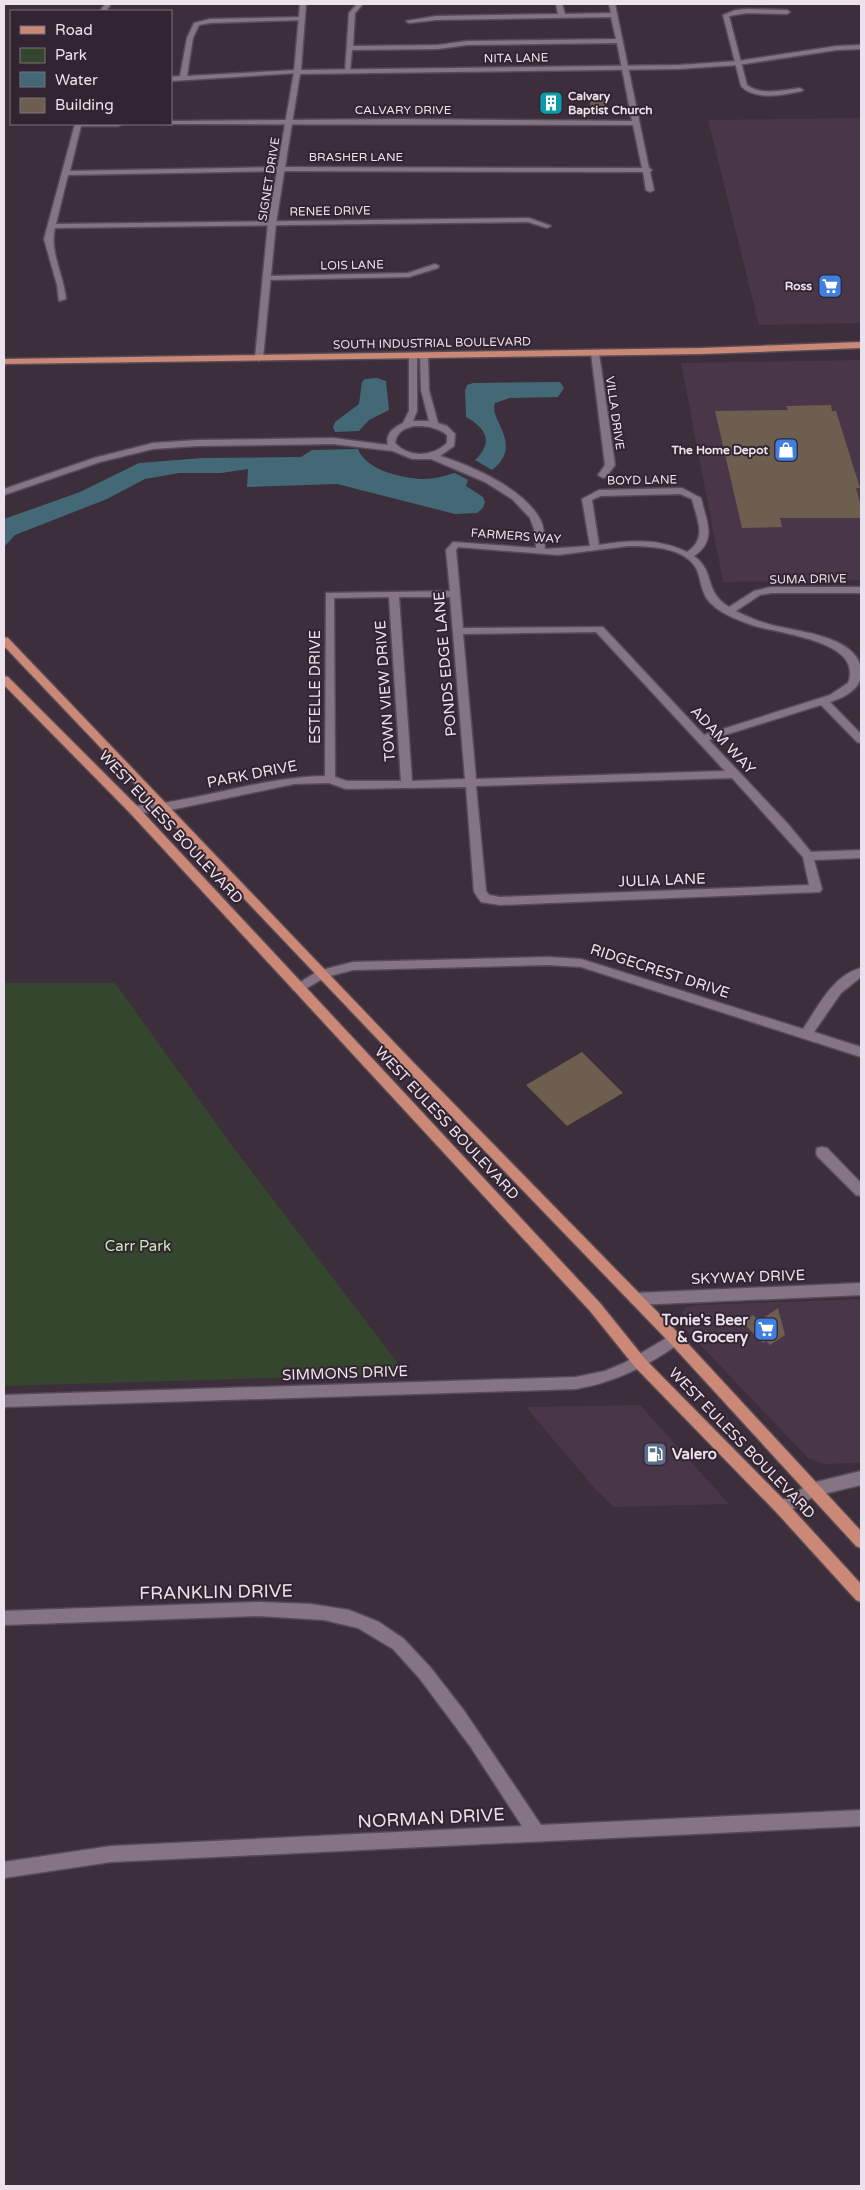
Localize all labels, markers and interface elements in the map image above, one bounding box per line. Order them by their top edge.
legend [10,10,172,125]
text: Road [55,21,93,39]
text: Park [55,46,87,64]
street label: NITA LANE [484,50,549,66]
text: Water [55,71,98,89]
place label: Calvary Baptist Church [568,89,653,118]
building icon: Calvary Baptist Church [538,90,564,116]
text: Building [55,96,114,114]
street label: CALVARY DRIVE [355,103,452,117]
street label: SIGNET DRIVE [255,136,283,222]
street label: BRASHER LANE [309,150,404,164]
street label: RENEE DRIVE [289,203,371,219]
street label: LOIS LANE [320,257,384,273]
supermarket icon: Ross [817,273,843,299]
place label: Ross [785,279,812,293]
street label: SOUTH INDUSTRIAL BOULEVARD [333,334,531,352]
street label: VILLA DRIVE [603,375,627,451]
shop icon: The Home Depot [773,437,799,463]
place label: The Home Depot [670,443,768,458]
street label: BOYD LANE [607,472,678,488]
street label: FARMERS WAY [470,526,562,546]
street label: SUMA DRIVE [769,571,847,587]
street label: PONDS EDGE LANE [430,591,460,737]
street label: TOWN VIEW DRIVE [371,620,399,762]
street label: ESTELLE DRIVE [306,630,324,744]
street label: ADAM WAY [687,702,759,778]
street label: WEST EULESS BOULEVARD [95,747,247,907]
street label: PARK DRIVE [205,756,299,792]
street label: JULIA LANE [618,869,706,891]
street label: RIDGECREST DRIVE [588,940,732,1002]
street label: WEST EULESS BOULEVARD [371,1043,523,1203]
park label: Carr Park [105,1237,171,1255]
street label: SKYWAY DRIVE [691,1266,805,1288]
place label: Tonie's Beer & Grocery [661,1311,748,1347]
supermarket icon: Tonie's Beer & Grocery [753,1316,779,1342]
street label: SIMMONS DRIVE [282,1362,408,1384]
street label: WEST EULESS BOULEVARD [665,1364,819,1522]
fuel station icon: Valero [642,1441,668,1467]
place label: Valero [672,1445,717,1463]
street label: FRANKLIN DRIVE [139,1580,293,1604]
street label: NORMAN DRIVE [357,1803,505,1833]

